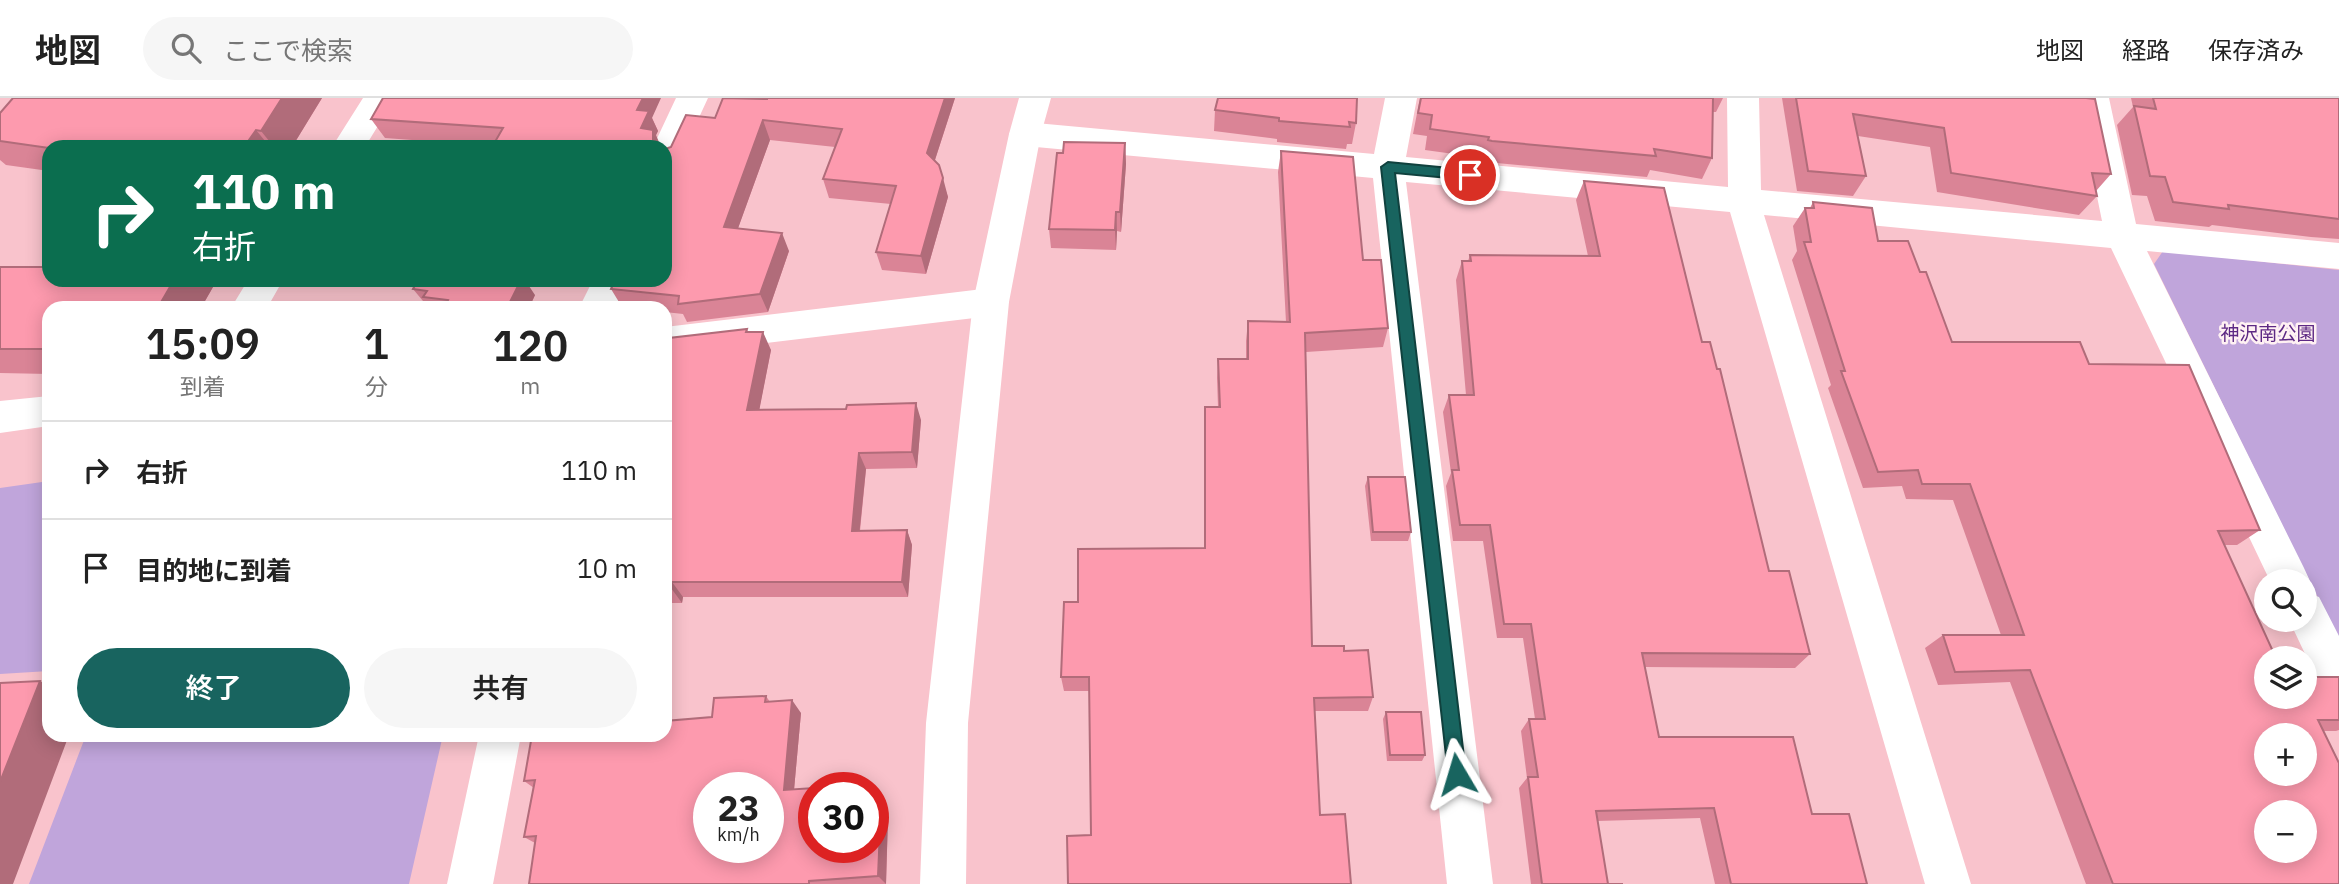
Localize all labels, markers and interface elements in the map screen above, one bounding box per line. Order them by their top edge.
search box [143,17,633,80]
text: 地図 [35,28,101,71]
icon: search [167,29,205,67]
text: ここで検索 [223,33,353,67]
text: 地図 [2036,34,2084,66]
text: 経路 [2122,34,2170,66]
text: 保存済み [2208,34,2304,66]
pin [1440,145,1500,205]
icon: arrive [1451,156,1489,194]
text: 110 m [192,159,336,222]
icon: right [77,168,168,259]
text: 右折 [192,225,256,267]
text: 15:09 [146,316,260,371]
text: 1 [364,316,389,371]
text: 120 [493,318,568,373]
park label: 神沢南公園 [2220,321,2316,345]
text: m [520,370,540,400]
text: 到着 [180,371,226,401]
text: 分 [365,371,388,401]
icon: right [77,451,115,489]
text: 110 m [561,453,637,487]
text: 右折 [136,455,188,489]
icon: arrive [77,549,115,587]
text: 10 m [577,551,637,585]
text: 目的地に到着 [136,553,292,587]
map controls [2254,569,2317,863]
button: search [2254,569,2317,632]
button: layers [2254,646,2317,709]
button: 終了 [77,648,350,728]
button: 共有 [364,648,637,728]
button: + [2254,723,2317,786]
position arrow [1420,737,1494,811]
speed limit sign: 30 [798,772,889,863]
text: 23 [717,785,760,831]
button: − [2254,800,2317,863]
text: km/h [717,823,760,846]

